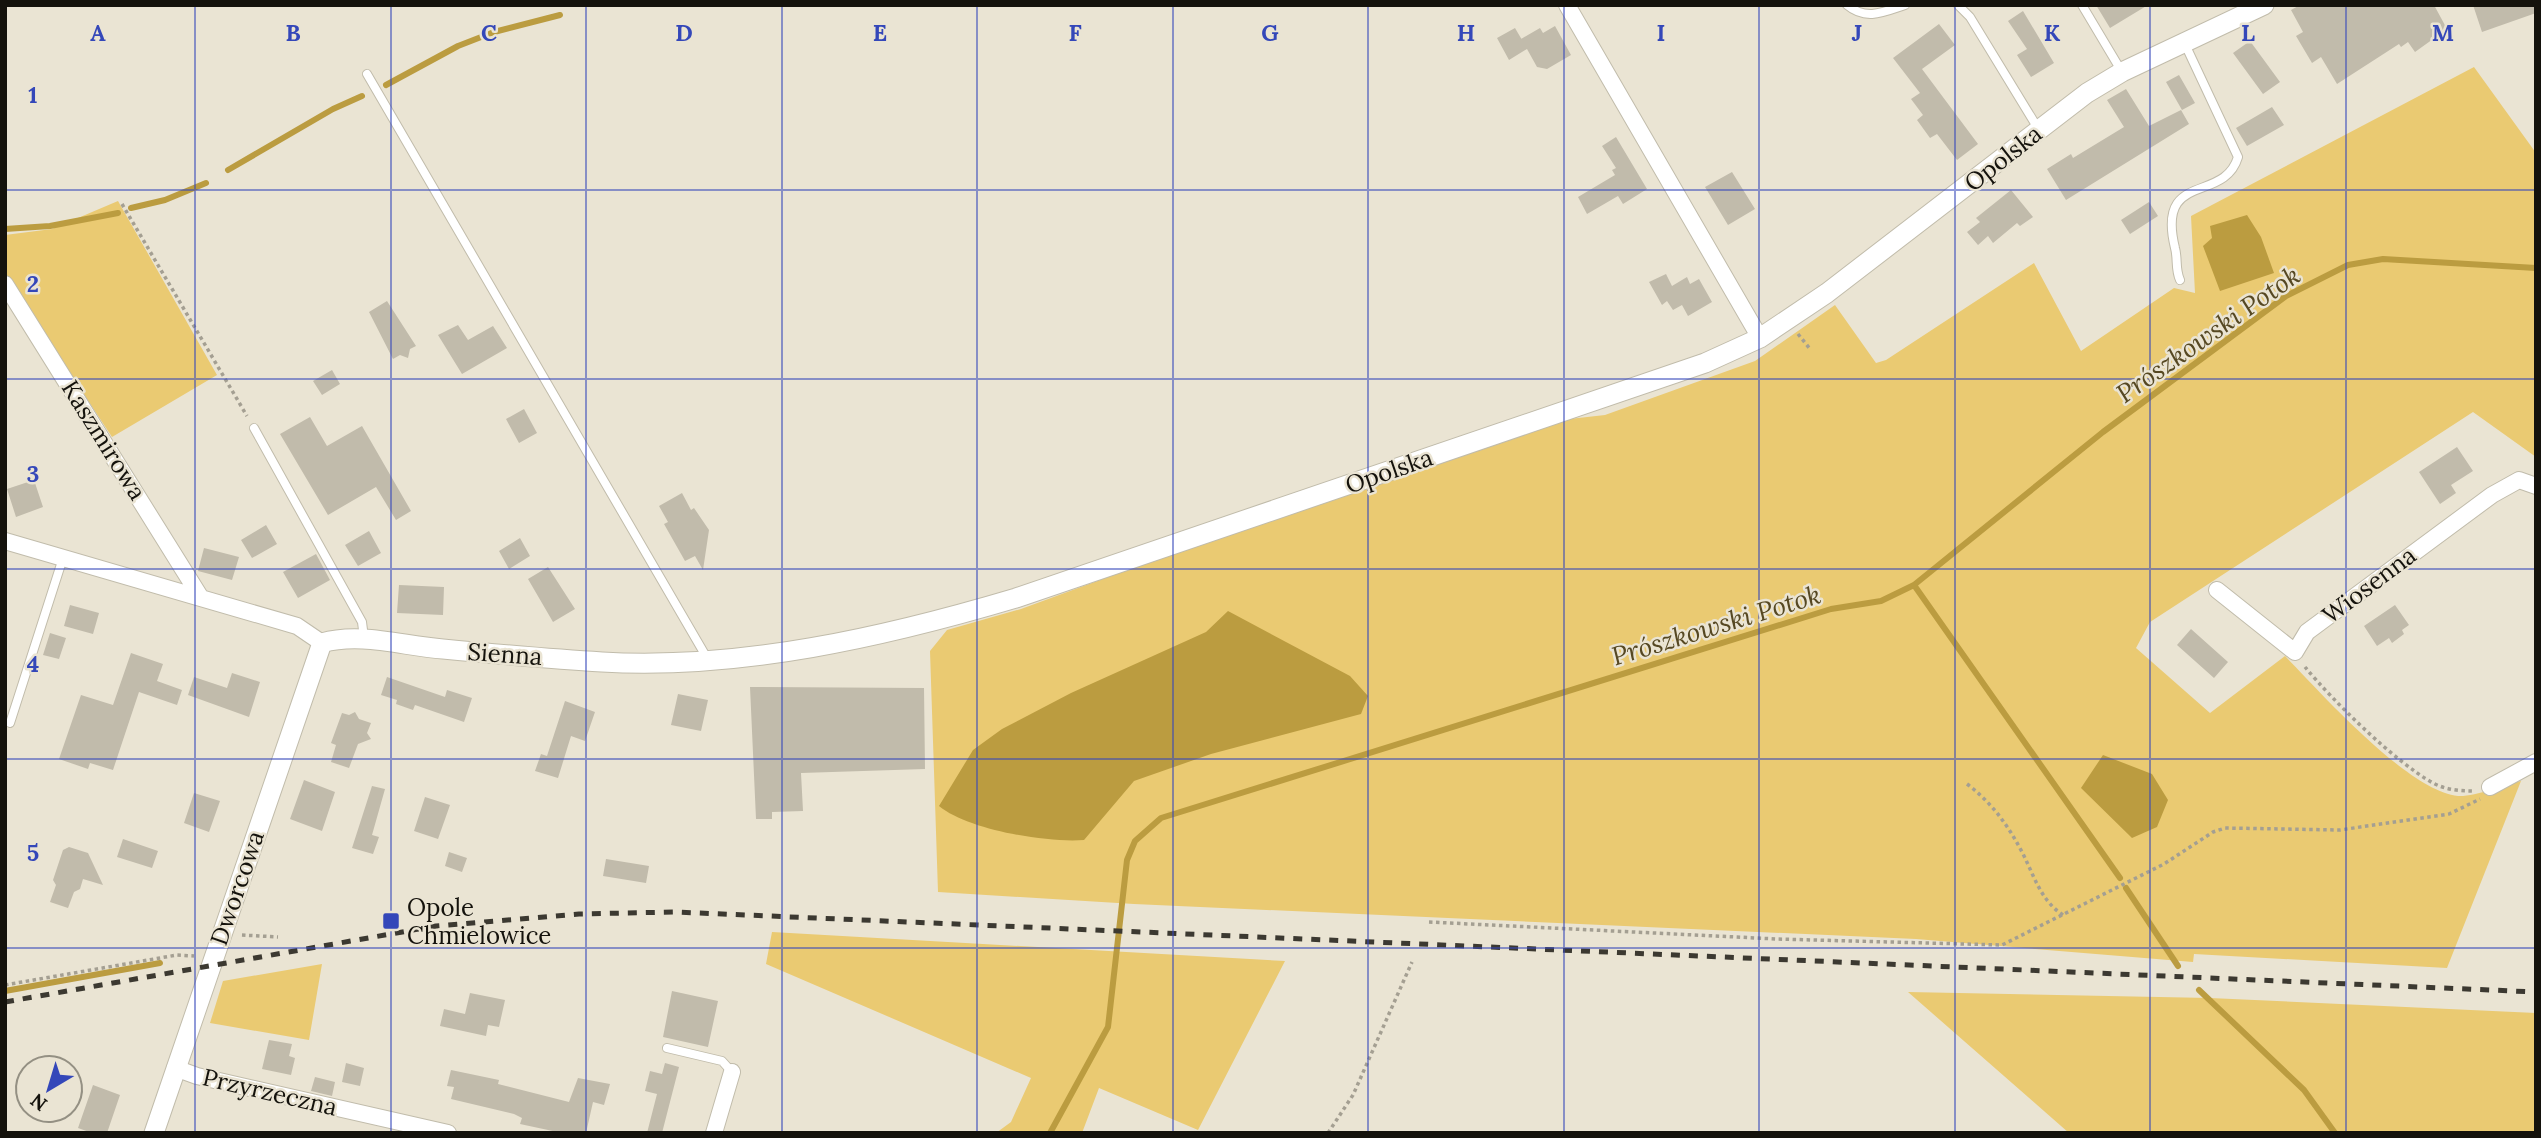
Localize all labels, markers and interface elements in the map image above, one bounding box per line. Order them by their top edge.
text: A [90,18,106,47]
text: B [285,18,301,47]
text: C [481,18,497,47]
text: D [675,18,693,47]
text: E [873,18,887,47]
text: F [1068,18,1082,47]
text: G [1261,18,1279,47]
text: H [1457,18,1475,47]
text: I [1657,18,1665,47]
text: J [1852,18,1862,47]
text: K [2044,18,2061,47]
text: L [2241,18,2255,47]
text: M [2432,18,2454,47]
text: 1 [28,80,38,109]
street label: Opolska [1958,118,2048,198]
water label: Prószkowski Potok [2110,258,2306,410]
text: 2 [27,269,39,298]
street label: Kaszmirowa [55,374,153,506]
street label: Opolska [1341,442,1437,500]
text: 3 [27,459,39,488]
street label: Wiosenna [2316,540,2422,630]
water label: Prószkowski Potok [1607,577,1825,673]
street label: Sienna [467,636,543,672]
text: 4 [27,649,39,678]
street label: Dworcowa [203,827,271,949]
text: 5 [27,838,39,867]
place label: Opole Chmielowice [407,892,551,951]
marker: Opole Chmielowice [381,911,401,931]
north arrow [14,1054,84,1124]
street label: Przyrzeczna [200,1061,340,1123]
text: N [25,1088,52,1116]

